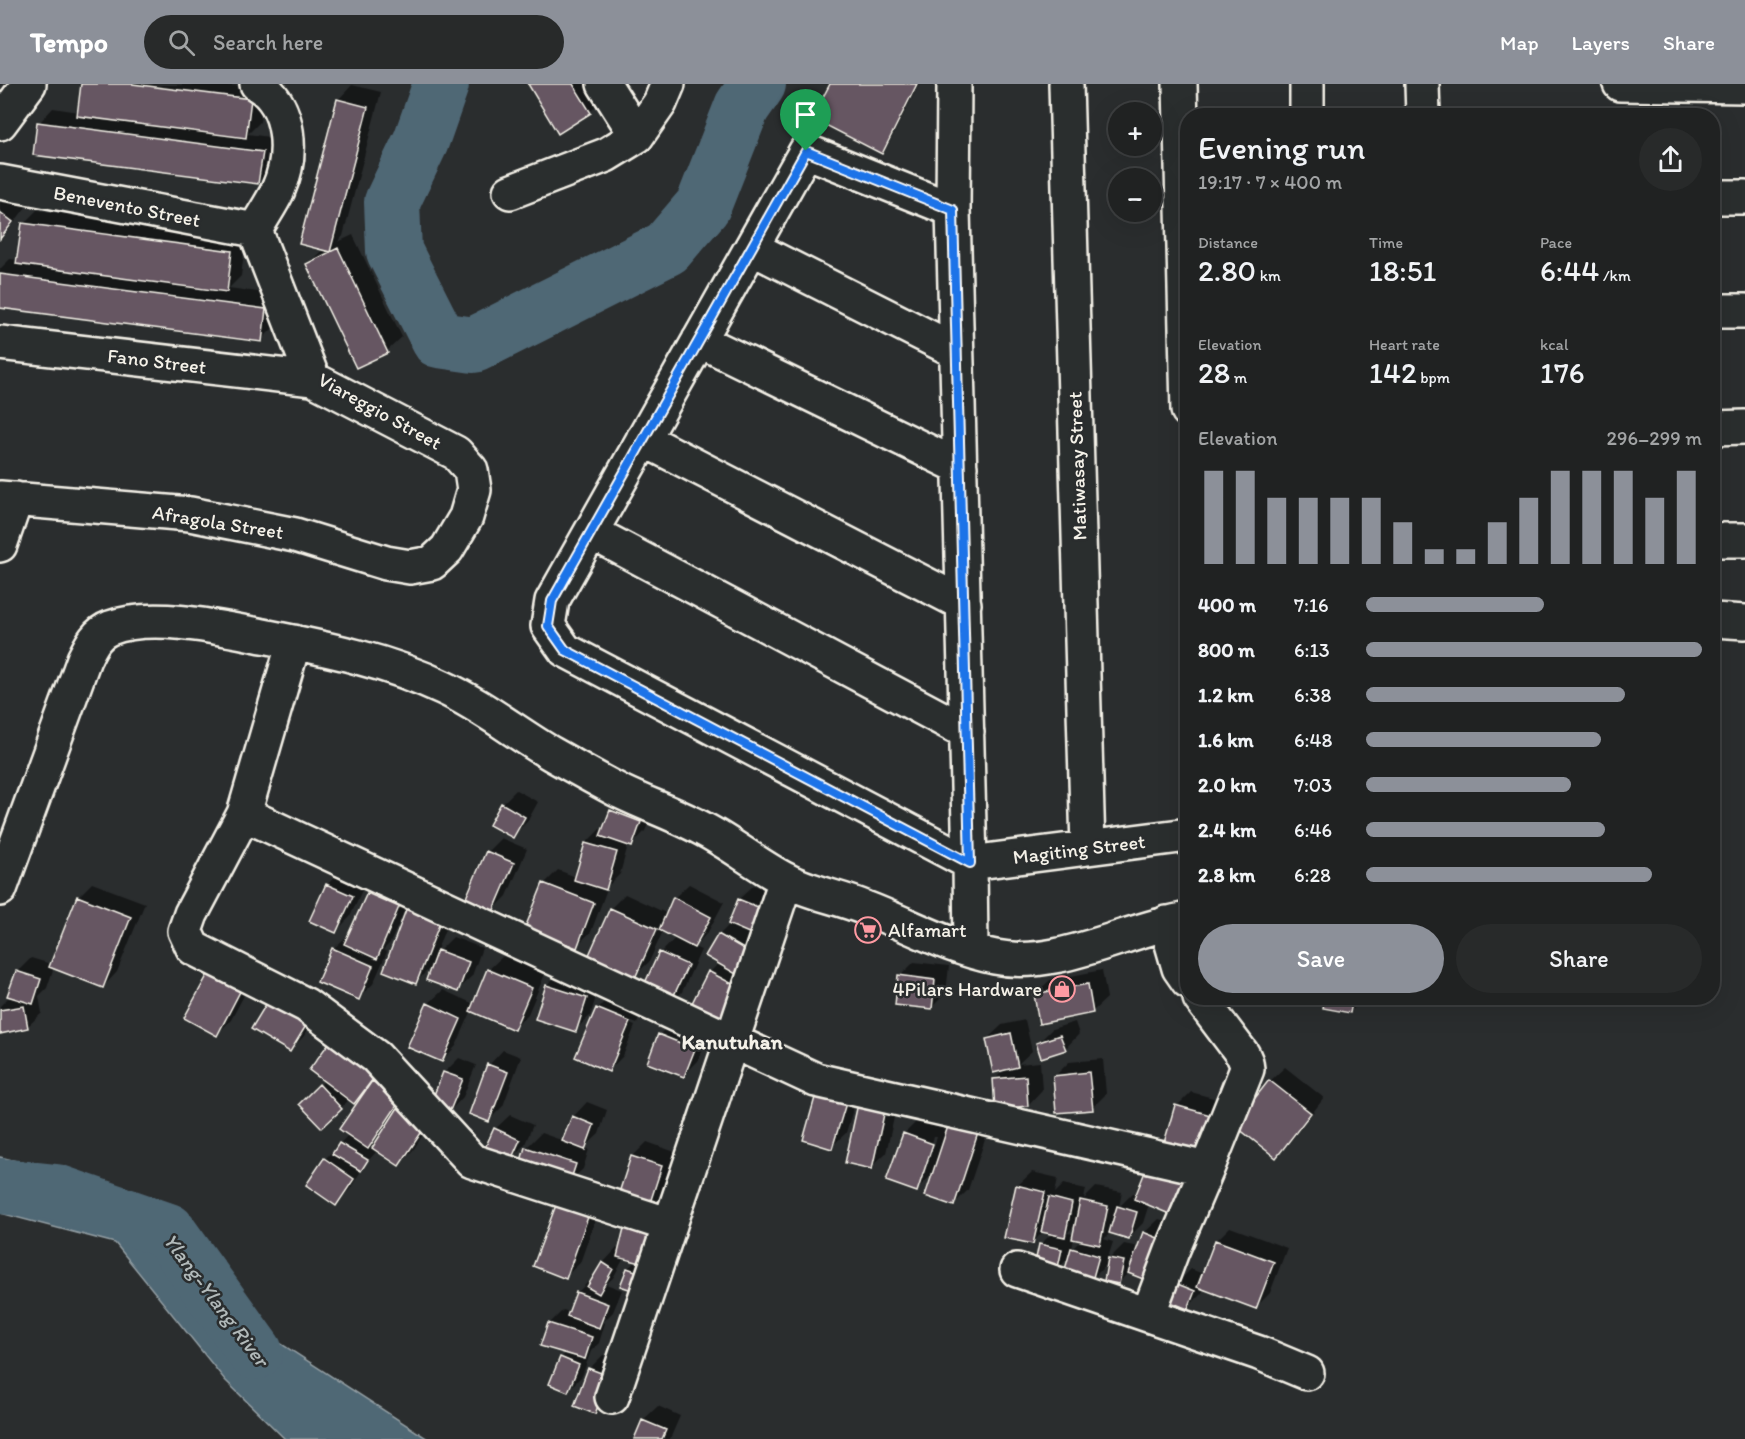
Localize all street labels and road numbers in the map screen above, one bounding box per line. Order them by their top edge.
street label: Benevento Street [52,180,202,232]
street label: Fano Street [106,343,208,379]
street label: Viareggio Street [314,367,446,455]
street label: Matiwasay Street [1062,391,1092,541]
street label: Afragola Street [151,500,285,544]
street label: Magiting Street [1011,829,1147,869]

